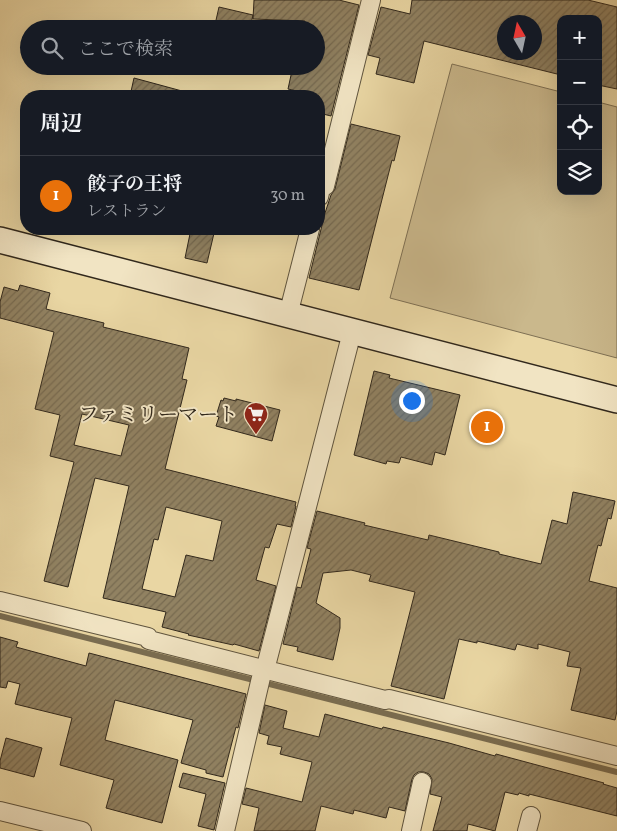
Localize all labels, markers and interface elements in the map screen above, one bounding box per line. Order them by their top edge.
north arrow [497,15,542,60]
map controls [557,15,602,195]
button: + [557,15,602,60]
search box [20,20,325,75]
icon: search [38,34,66,62]
text: ここで検索 [78,37,173,63]
button: − [557,60,602,105]
button: locate [557,105,602,150]
text: 周辺 [40,110,82,139]
button: layers [557,150,602,195]
text: 餃子の王将 [87,172,182,198]
text: 1 [53,185,59,207]
text: 30 m [270,185,305,207]
text: レストラン [87,201,167,223]
your location [399,388,425,414]
supermarket icon: ファミリーマート [243,401,269,435]
place label: ファミリーマート [78,402,238,430]
pin: 1 [471,408,503,446]

